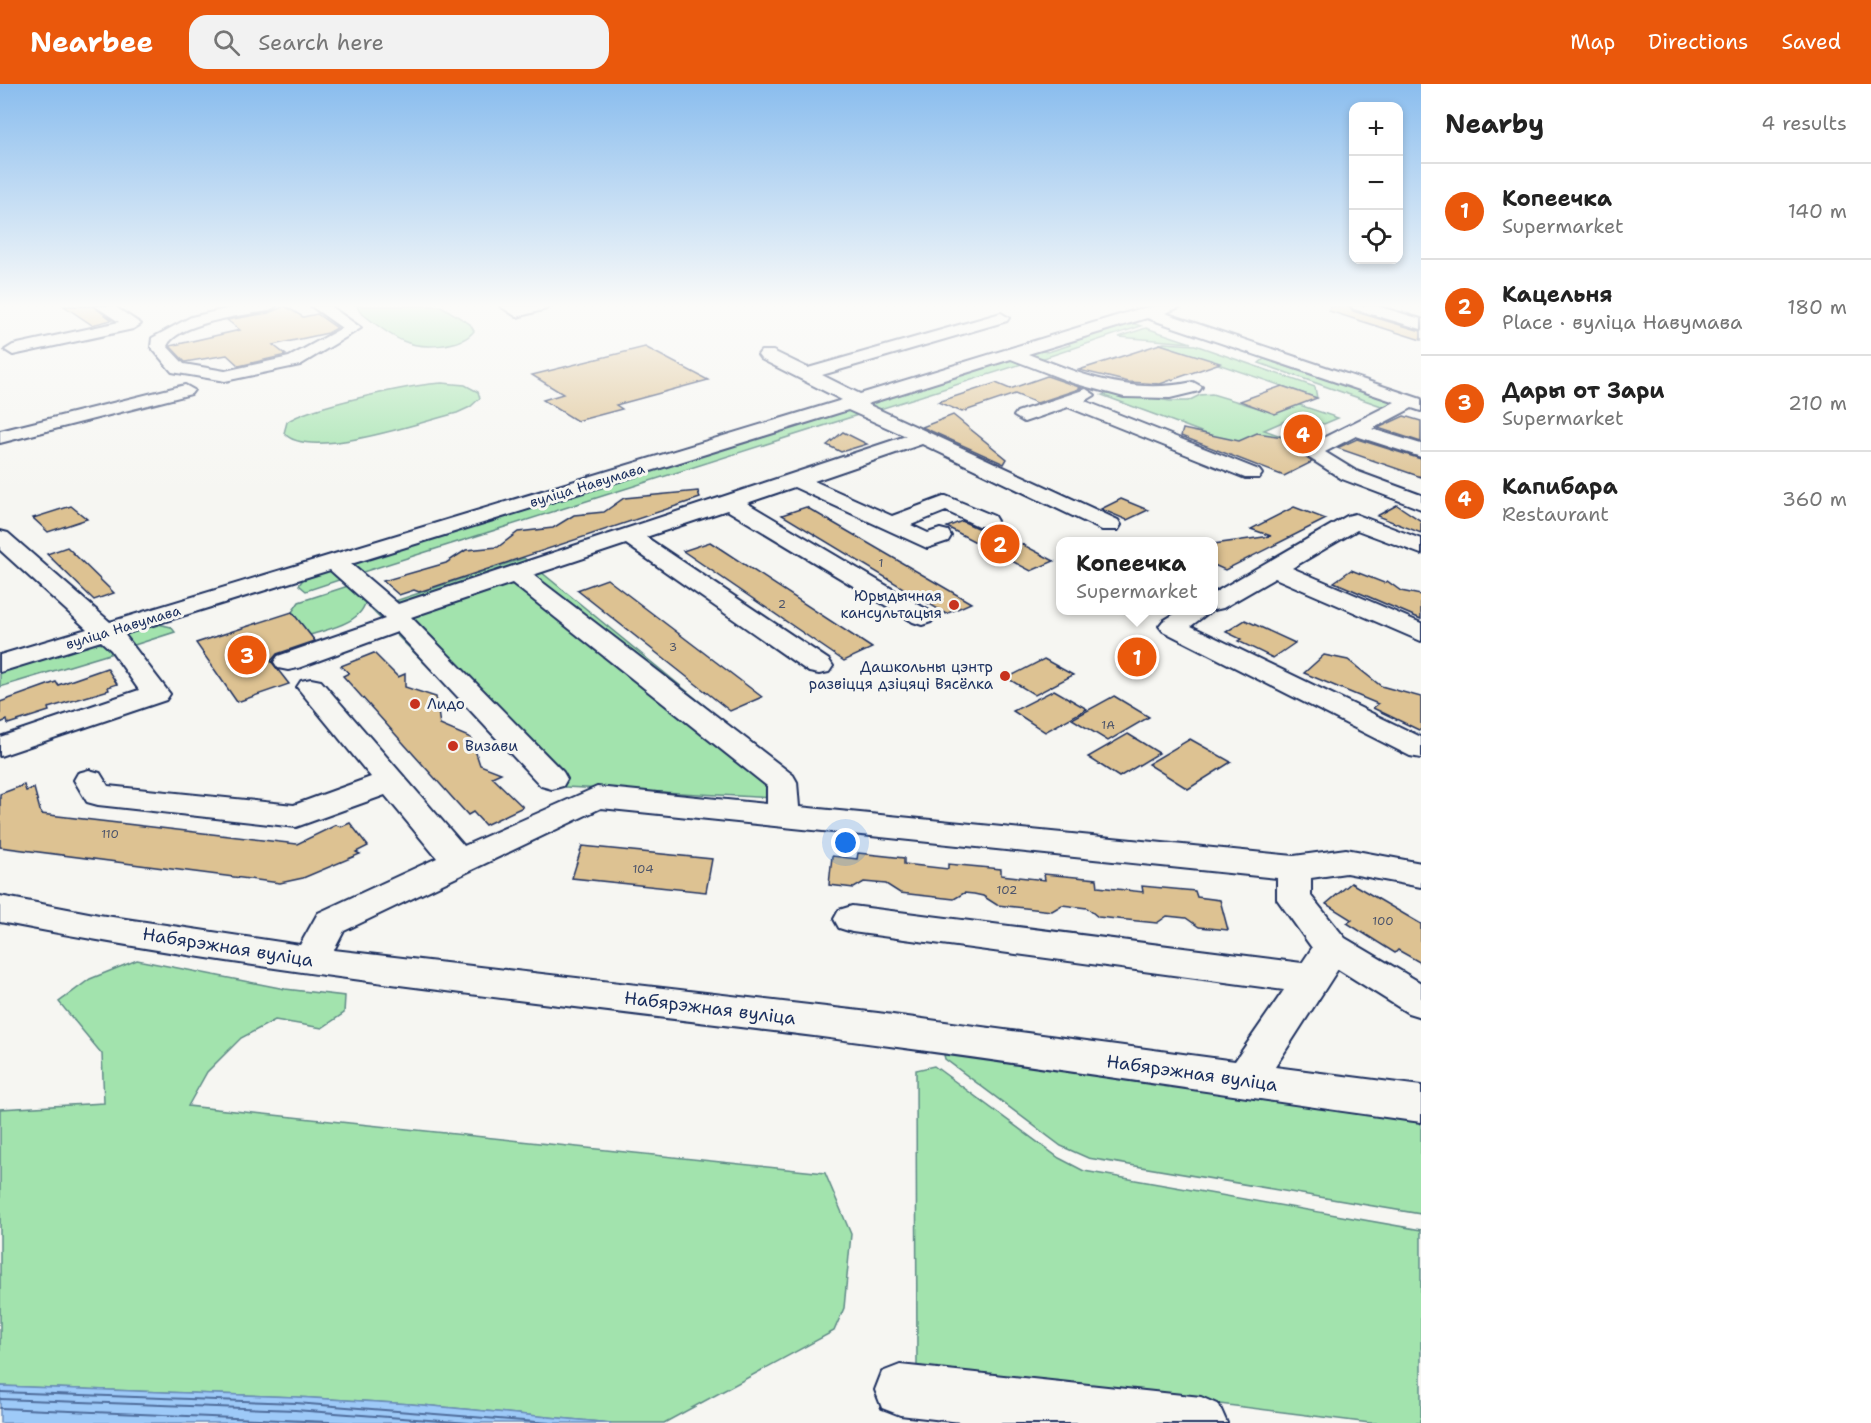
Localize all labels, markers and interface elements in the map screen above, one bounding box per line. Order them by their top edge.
search box [189,15,609,69]
text: Nearbee [30,23,153,61]
icon: search [210,26,243,59]
text: Search here [258,28,384,57]
text: Map [1570,28,1615,56]
text: Directions [1648,28,1748,56]
text: Saved [1781,28,1841,56]
map controls [1349,102,1403,264]
button: + [1349,102,1403,156]
text: Nearby [1445,106,1544,141]
text: 4 results [1761,110,1847,136]
button: − [1349,156,1403,210]
text: Копеечка [1502,184,1612,213]
text: 1 [1460,198,1469,224]
text: 140 m [1788,198,1847,224]
button: locate [1349,210,1403,264]
text: Supermarket [1502,213,1624,239]
text: Кацельня [1502,280,1612,309]
text: 2 [1458,294,1472,320]
text: 180 m [1787,294,1847,320]
text: Place · вуліца Навумава [1502,309,1743,335]
text: Дары от Зари [1502,376,1665,405]
text: 3 [1458,390,1472,416]
text: 210 m [1788,390,1847,416]
text: Supermarket [1502,405,1624,431]
pin: 4 [1284,412,1322,456]
street label: вуліца Навумава [527,459,647,511]
text: Капибара [1502,472,1618,501]
text: 4 [1458,486,1472,512]
text: 360 m [1782,486,1847,512]
text: Restaurant [1502,501,1609,527]
pin: 2 [980,522,1020,566]
popup [1056,537,1218,615]
text: Копеечка [1076,549,1186,578]
house number: 1 [878,555,884,571]
text: Supermarket [1076,578,1198,604]
place label: Юрыдычная кансультацыя [841,586,942,623]
house number: 2 [778,596,786,612]
marker: Юрыдычная кансультацыя [947,598,961,612]
street label: вуліца Навумава [63,601,183,653]
pin: 3 [228,632,266,678]
pin: 1 [1118,634,1156,680]
house number: 3 [669,639,677,655]
place label: Дашкольны цэнтр развіцця дзіцяці Вясёлка [809,657,994,694]
marker: Дашкольны цэнтр развіцця дзіцяці Вясёлка [998,669,1012,683]
place label: Лидо [427,694,465,714]
marker: Лидо [408,697,422,711]
house number: 1А [1101,717,1115,733]
place label: Визави [465,736,518,756]
marker: Визави [446,739,460,753]
house number: 110 [101,826,119,842]
your location [831,828,860,857]
house number: 104 [632,861,654,877]
house number: 102 [997,882,1017,898]
house number: 100 [1372,913,1394,929]
street label: Набярэжная вуліца [141,922,315,972]
street label: Набярэжная вуліца [623,986,797,1030]
street label: Набярэжная вуліца [1105,1049,1279,1097]

